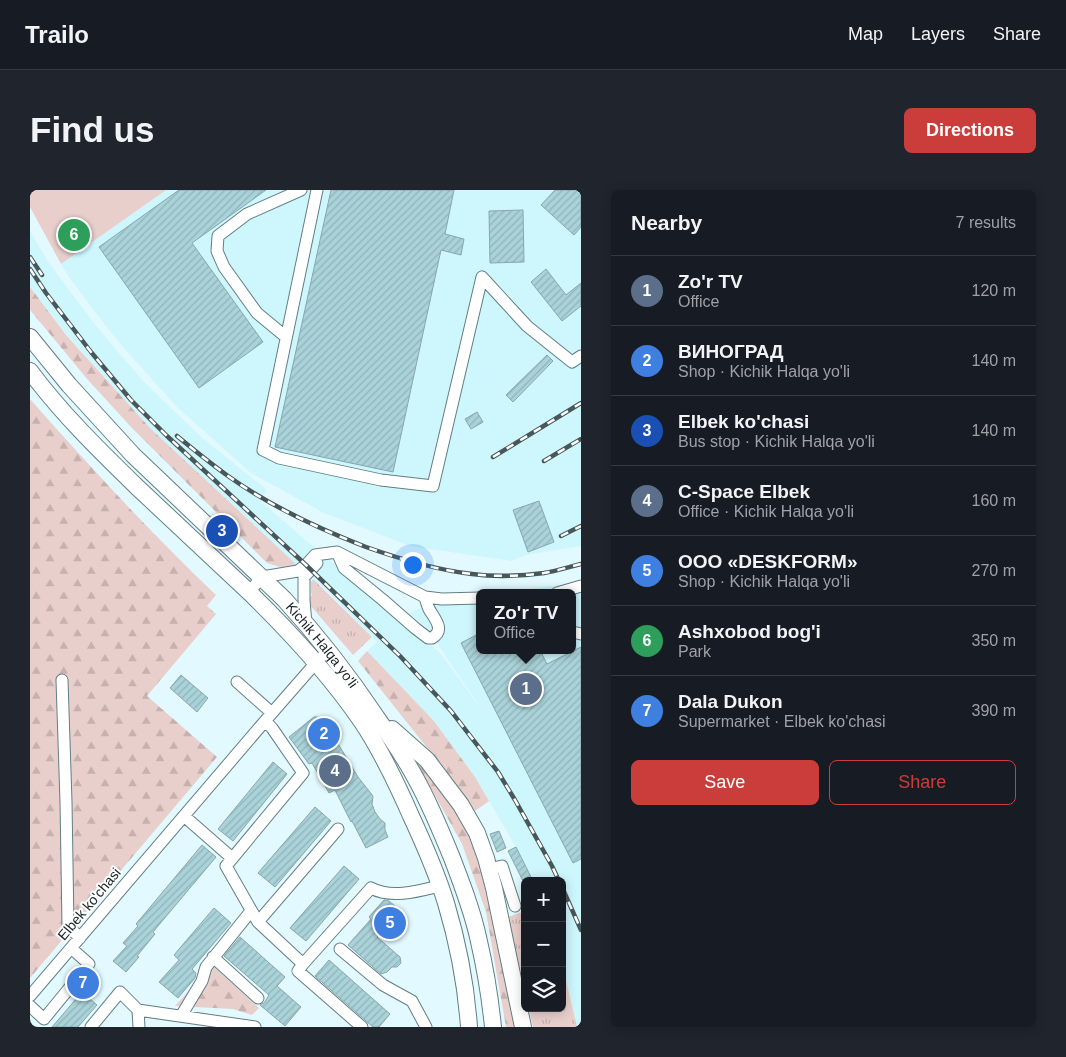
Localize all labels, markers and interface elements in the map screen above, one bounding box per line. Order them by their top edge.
text: Trailo [25,21,89,48]
text: Map [848,24,883,44]
text: Layers [911,24,965,44]
text: Share [993,24,1041,44]
button: Directions [904,108,1036,153]
text: Find us [30,110,154,149]
text: Nearby [631,211,702,234]
text: 7 results [956,214,1016,231]
pin: 6 [58,216,90,254]
text: Zo'r TV [678,271,743,292]
text: 1 [643,282,651,299]
text: 120 m [972,282,1016,299]
text: Office [678,293,720,310]
text: ВИНОГРАД [678,341,784,362]
text: 2 [643,352,651,369]
text: 140 m [972,352,1016,369]
text: Shop · Kichik Halqa yo'li [678,363,850,380]
text: Elbek ko'chasi [678,411,809,432]
text: 3 [643,422,651,439]
text: 140 m [972,422,1016,439]
text: Bus stop · Kichik Halqa yo'li [678,433,875,450]
text: C-Space Elbek [678,481,810,502]
text: 4 [643,492,651,509]
text: 160 m [972,492,1016,509]
text: Office · Kichik Halqa yo'li [678,503,854,520]
pin: 3 [206,512,238,550]
text: ООО «DESKFORM» [678,551,857,572]
your location [400,552,426,578]
text: 5 [643,562,651,579]
text: 270 m [972,562,1016,579]
text: Shop · Kichik Halqa yo'li [678,573,850,590]
popup [476,589,576,654]
street label: Kichik Halqa yo'li [283,599,361,691]
text: Zo'r TV [494,602,558,623]
text: Ashxobod bog'i [678,621,821,642]
text: Office [494,624,535,641]
text: 6 [643,632,651,649]
text: 350 m [972,632,1016,649]
text: Park [678,643,711,660]
pin: 1 [510,670,542,708]
text: Dala Dukon [678,691,783,712]
text: 7 [643,702,651,719]
text: 390 m [972,702,1016,719]
text: Supermarket · Elbek ko'chasi [678,713,886,730]
pin: 2 [308,715,340,753]
pin: 4 [319,752,351,790]
button: Save [631,760,819,805]
button: Share [829,760,1016,805]
street label: Elbek ko'chasi [54,865,124,943]
map controls [521,877,566,1012]
button: + [521,877,566,922]
pin: 5 [374,904,406,942]
button: − [521,922,566,967]
pin: 7 [67,964,99,1002]
button: layers [521,967,566,1012]

